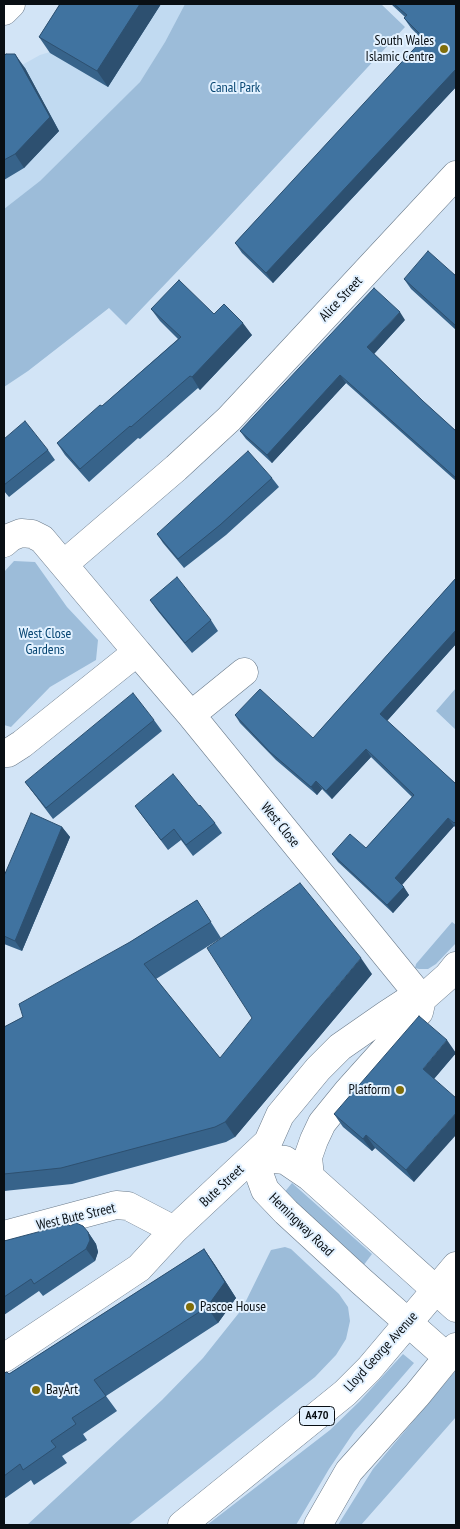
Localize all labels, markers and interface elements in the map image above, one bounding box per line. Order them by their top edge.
place label: South Wales Islamic Centre [366,33,434,65]
marker: South Wales Islamic Centre [438,43,450,55]
park label: Canal Park [210,80,260,96]
street label: Alice Street [316,273,366,325]
park label: West Close Gardens [19,626,71,658]
street label: West Close [257,799,303,851]
place label: Platform [348,1082,390,1098]
marker: Platform [394,1084,406,1096]
street label: Bute Street [196,1161,248,1211]
street label: Hemingway Road [265,1190,337,1260]
street label: West Bute Street [35,1200,117,1234]
place label: Pascoe House [200,1299,266,1315]
marker: Pascoe House [184,1301,196,1313]
street label: Lloyd George Avenue [341,1309,421,1395]
place label: BayArt [46,1382,78,1398]
marker: BayArt [30,1384,42,1396]
road number: A470 [300,1406,334,1425]

